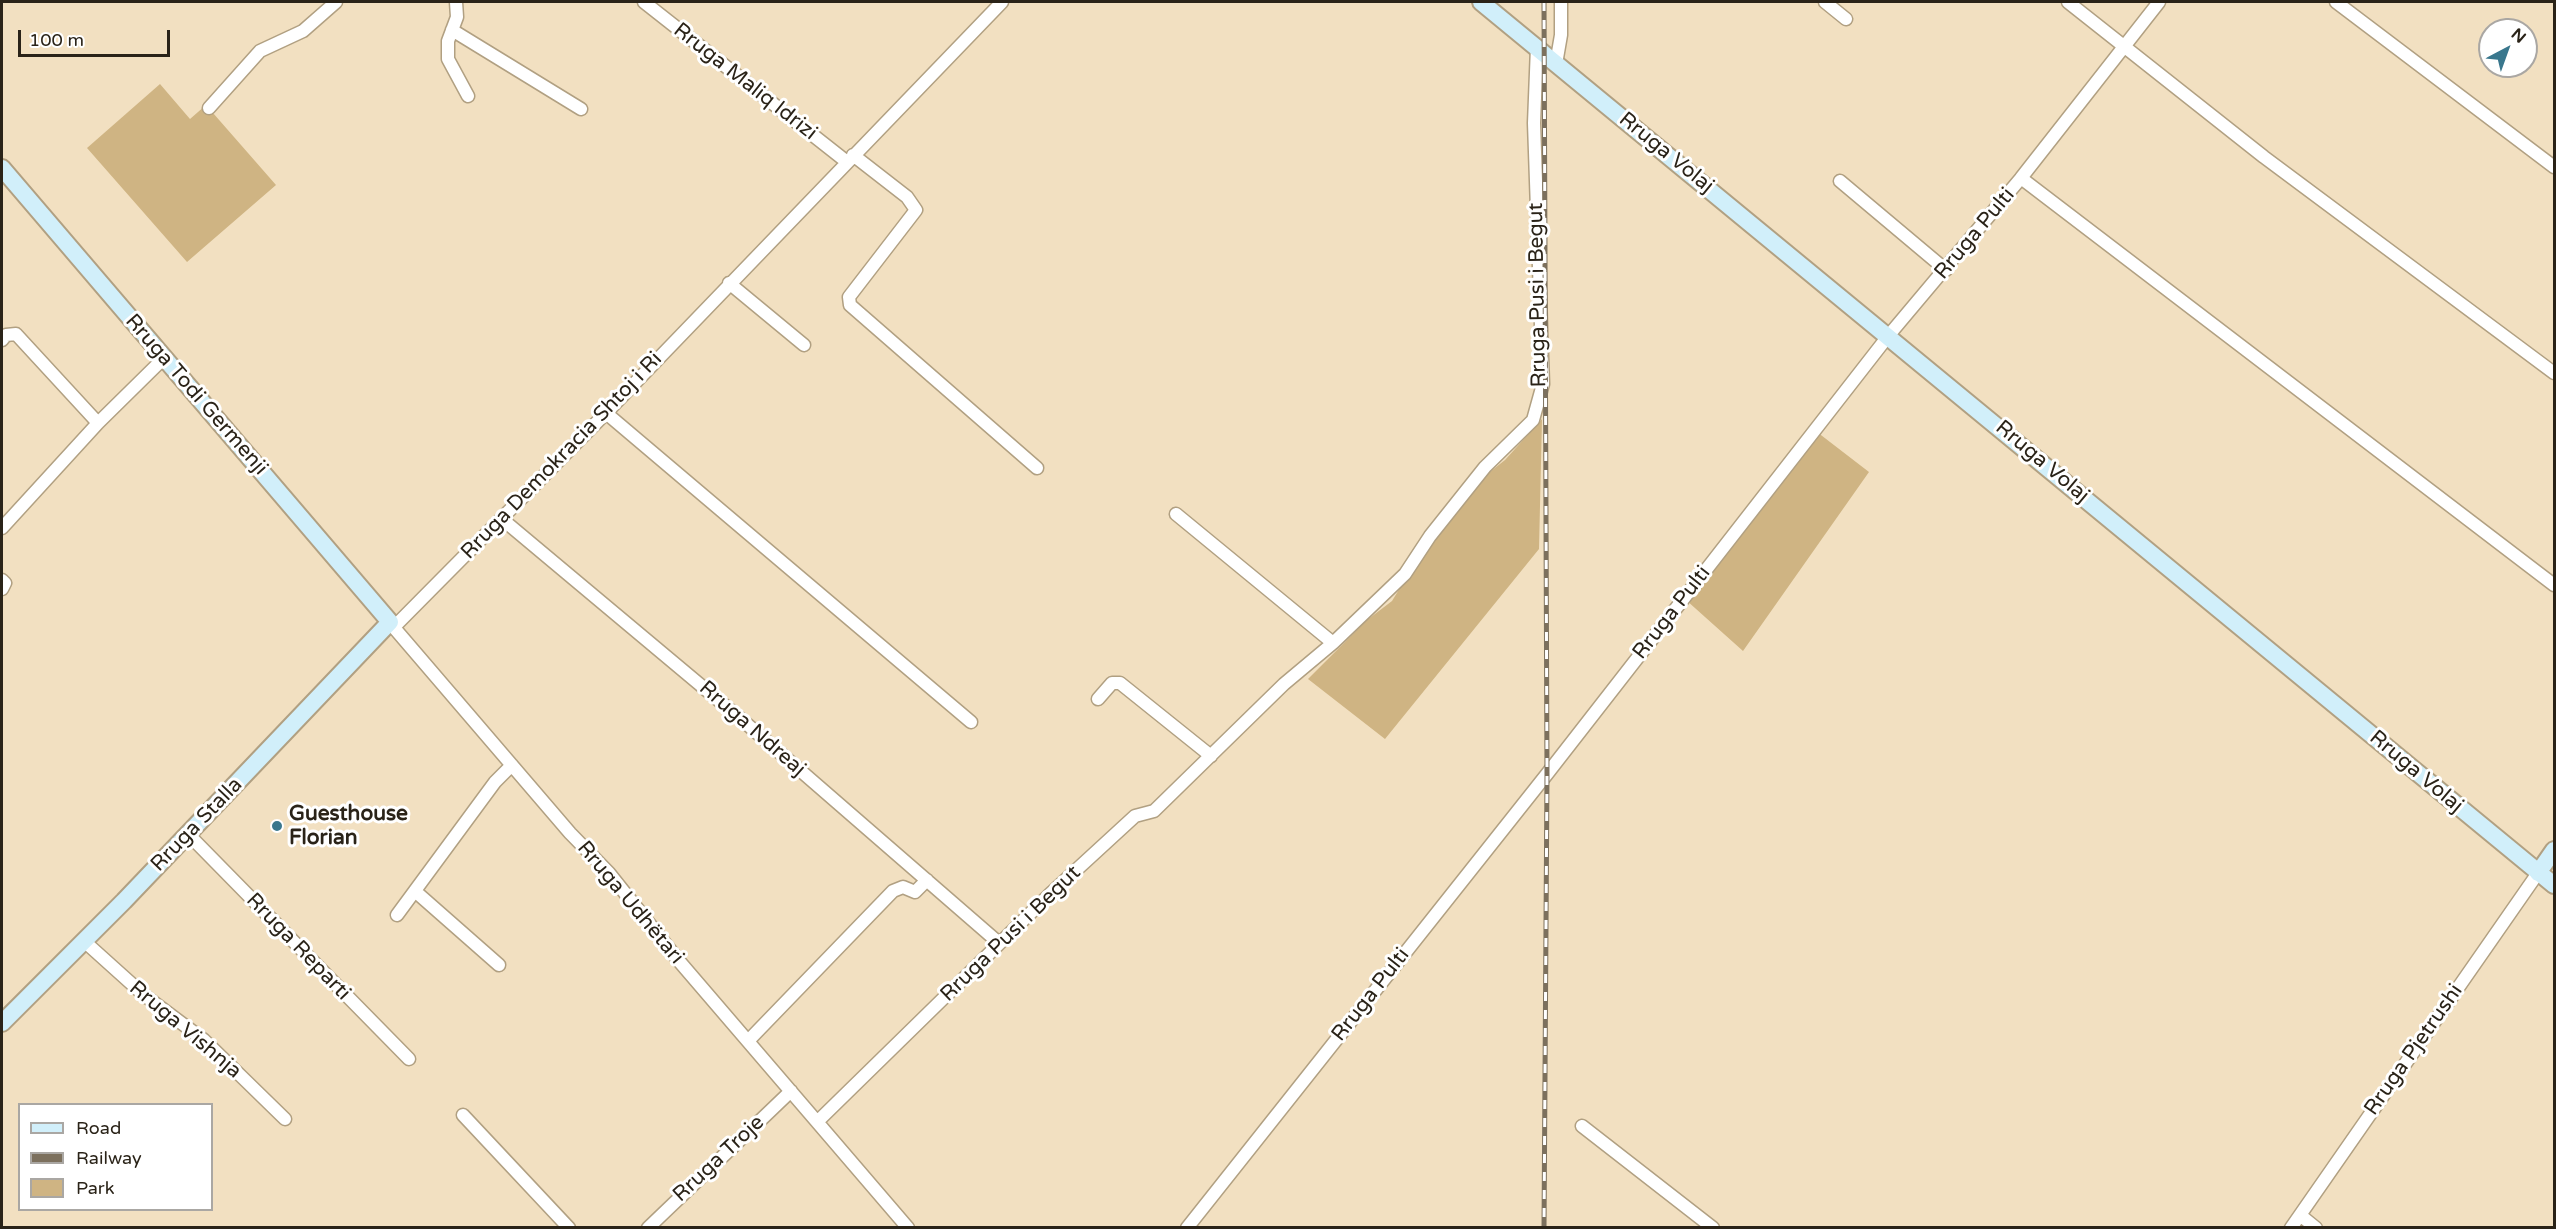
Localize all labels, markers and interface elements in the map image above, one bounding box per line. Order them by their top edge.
scale bar [21,18,172,56]
street label: Rruga Maliq Idrizi [668,18,822,146]
north arrow [2478,18,2538,78]
text: N [2507,24,2530,48]
text: 100 m [29,29,84,51]
street label: Rruga Volaj [1613,107,1719,199]
street label: Rruga Pulti [1930,183,2020,285]
street label: Rruga Pusi i Begut [1524,202,1552,388]
street label: Rruga Todi Germenji [119,309,273,481]
street label: Rruga Demokracia Shtoj i Ri [456,347,668,565]
street label: Rruga Volaj [1990,415,2094,509]
street label: Rruga Pulti [1628,561,1716,665]
street label: Rruga Ndreaj [694,676,810,782]
street label: Rruga Volaj [2364,725,2468,819]
street label: Rruga Stalla [146,773,248,877]
place label: Guesthouse Florian [289,801,408,851]
marker: Guesthouse Florian [270,819,284,833]
street label: Rruga Udhëtari [571,836,689,970]
street label: Rruga Pusi i Begut [936,861,1086,1007]
street label: Rruga Reparti [240,888,356,1006]
street label: Rruga Pulti [1327,943,1415,1047]
street label: Rruga Vishnja [124,976,246,1084]
street label: Rruga Pjetrushi [2359,980,2469,1120]
legend [18,1103,213,1211]
street label: Rruga Troje [668,1110,770,1208]
text: Road [76,1117,121,1139]
text: Railway [76,1147,142,1169]
text: Park [76,1177,114,1199]

